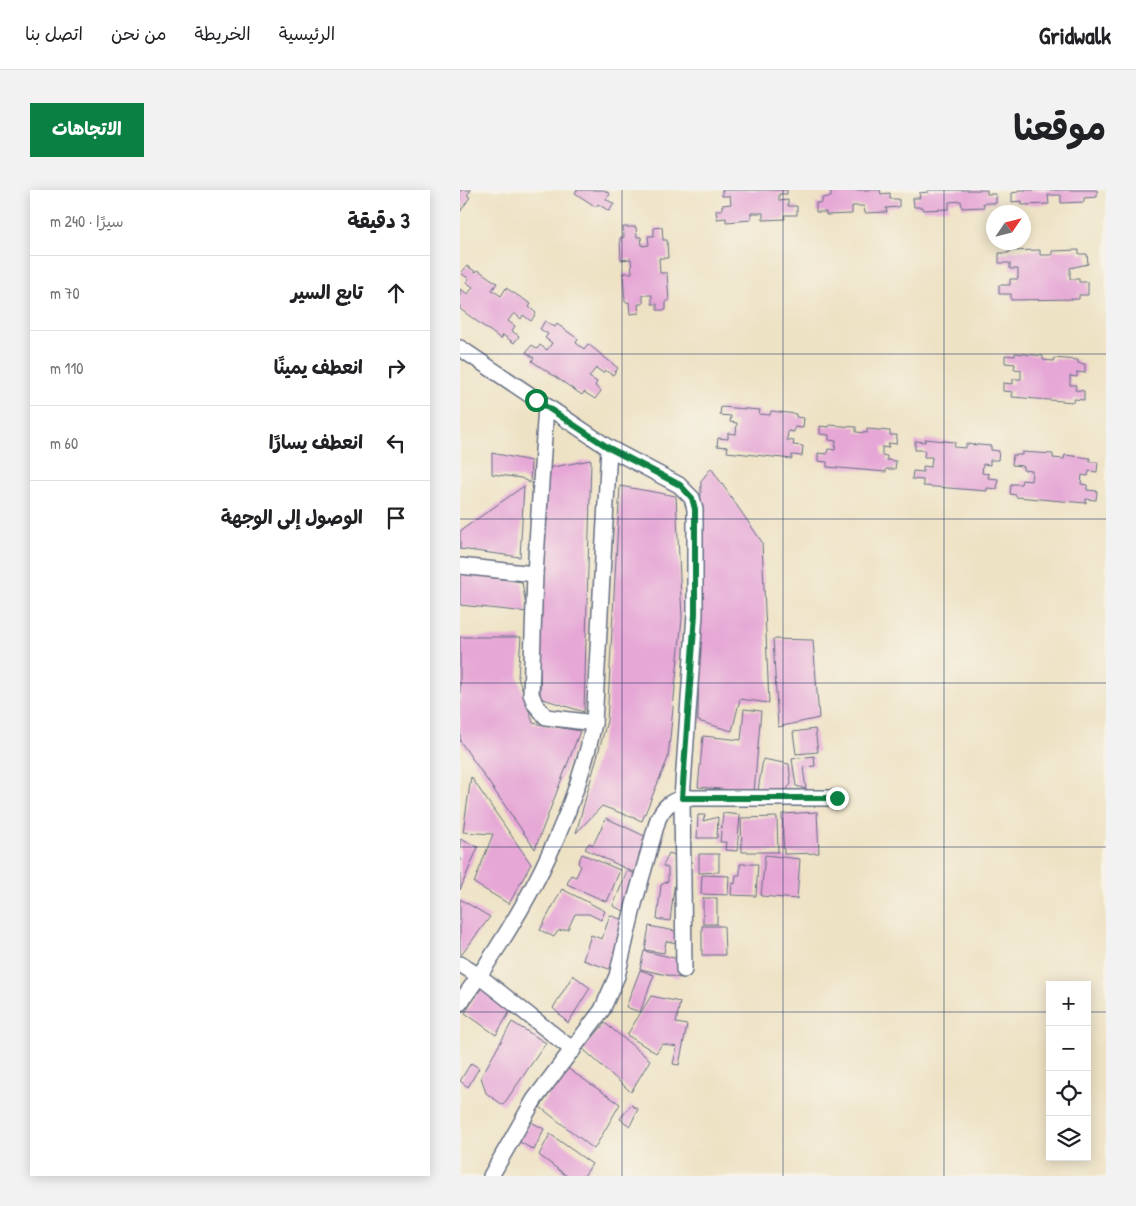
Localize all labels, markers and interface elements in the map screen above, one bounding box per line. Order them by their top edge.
text: Gridwalk [1039,19,1111,51]
text: اتصل بنا [25,21,83,46]
text: من نحن [111,21,167,46]
text: الخريطة [195,21,251,46]
text: الرئيسية [279,21,335,46]
button: الاتجاهات [30,103,144,157]
text: موقعنا [1013,104,1106,151]
north arrow [986,205,1031,250]
text: 3 دقيقة [347,206,410,235]
text: سيرًا · 240 m [50,210,124,232]
text: تابع السير [291,279,363,305]
icon: ahead [382,279,410,307]
text: 70 m [50,282,80,304]
text: انعطف يمينًا [274,354,363,380]
icon: right [382,354,410,382]
text: 110 m [50,357,83,379]
route start [525,389,548,412]
text: انعطف يسارًا [269,429,363,455]
icon: left [382,429,410,457]
text: 60 m [50,432,78,454]
text: الوصول إلى الوجهة [221,504,363,530]
icon: arrive [382,504,410,532]
route end [826,787,849,810]
map controls [1046,981,1091,1161]
button: + [1046,981,1091,1026]
button: − [1046,1026,1091,1071]
button: locate [1046,1071,1091,1116]
button: layers [1046,1116,1091,1161]

